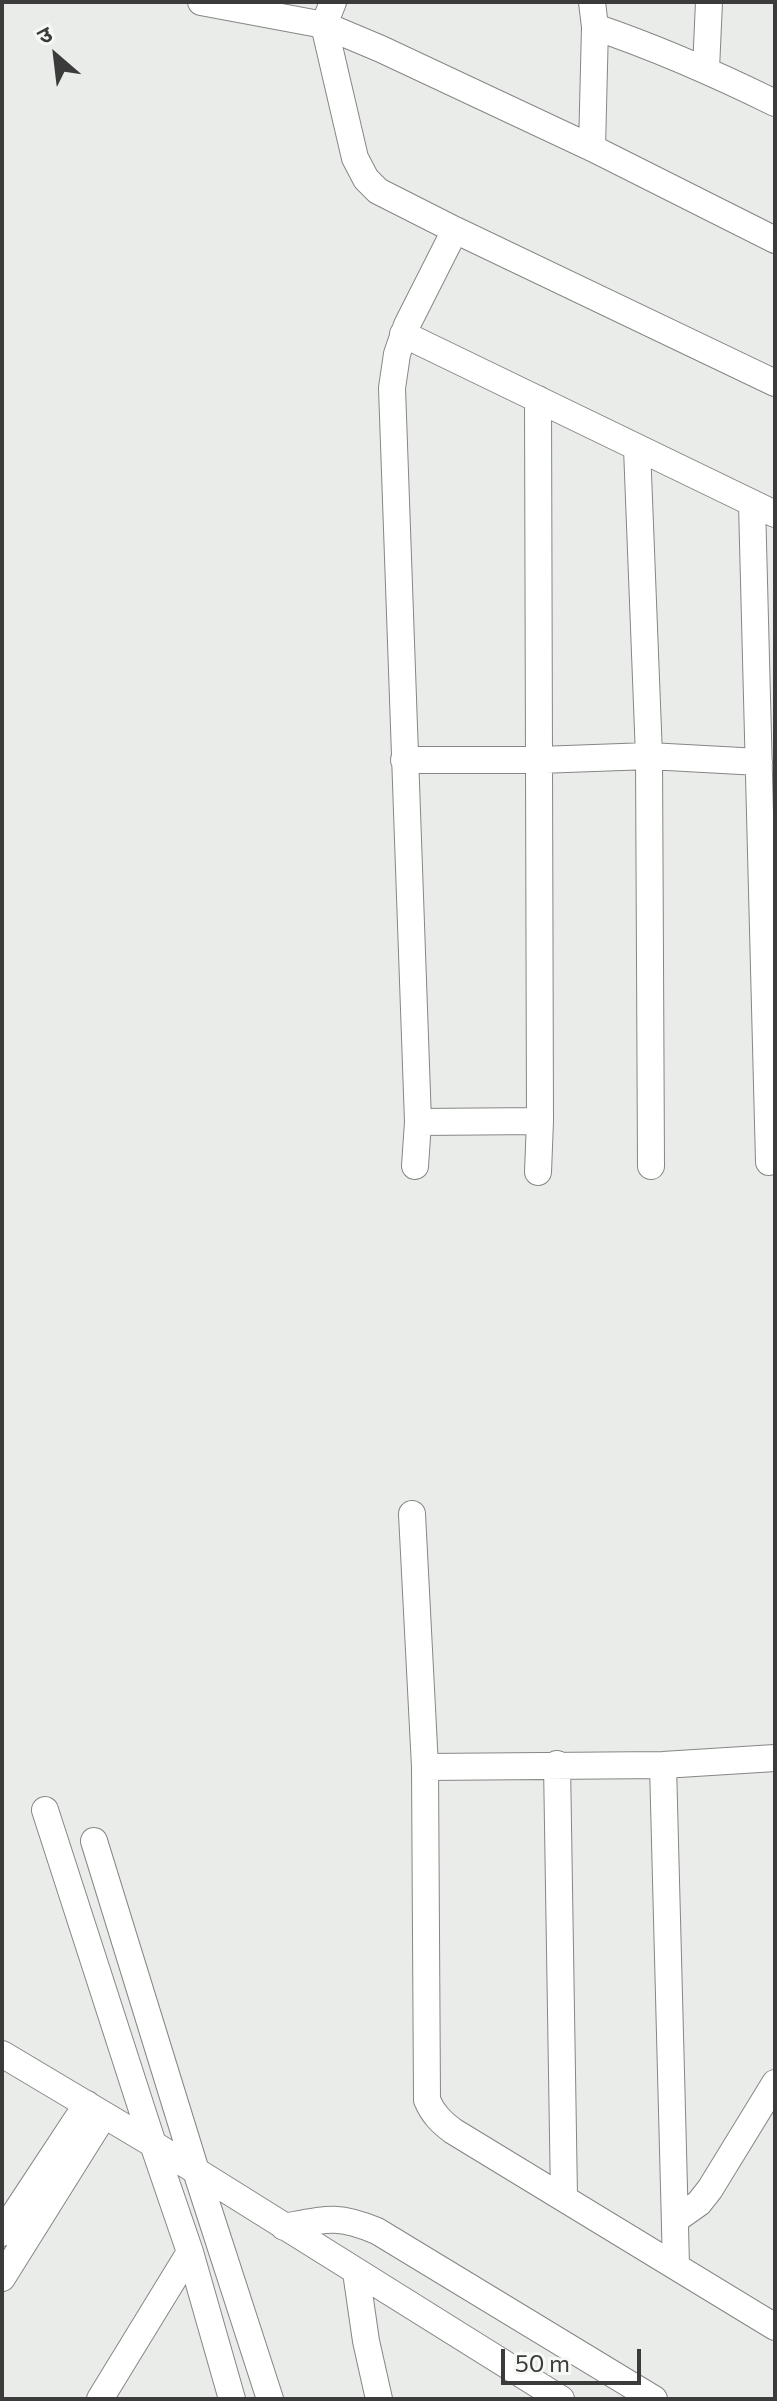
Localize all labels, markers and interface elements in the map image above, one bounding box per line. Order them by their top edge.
north arrow [16,16,96,96]
text: उ [32,19,57,49]
scale bar [505,2333,645,2383]
text: 50 m [515,2348,570,2377]

